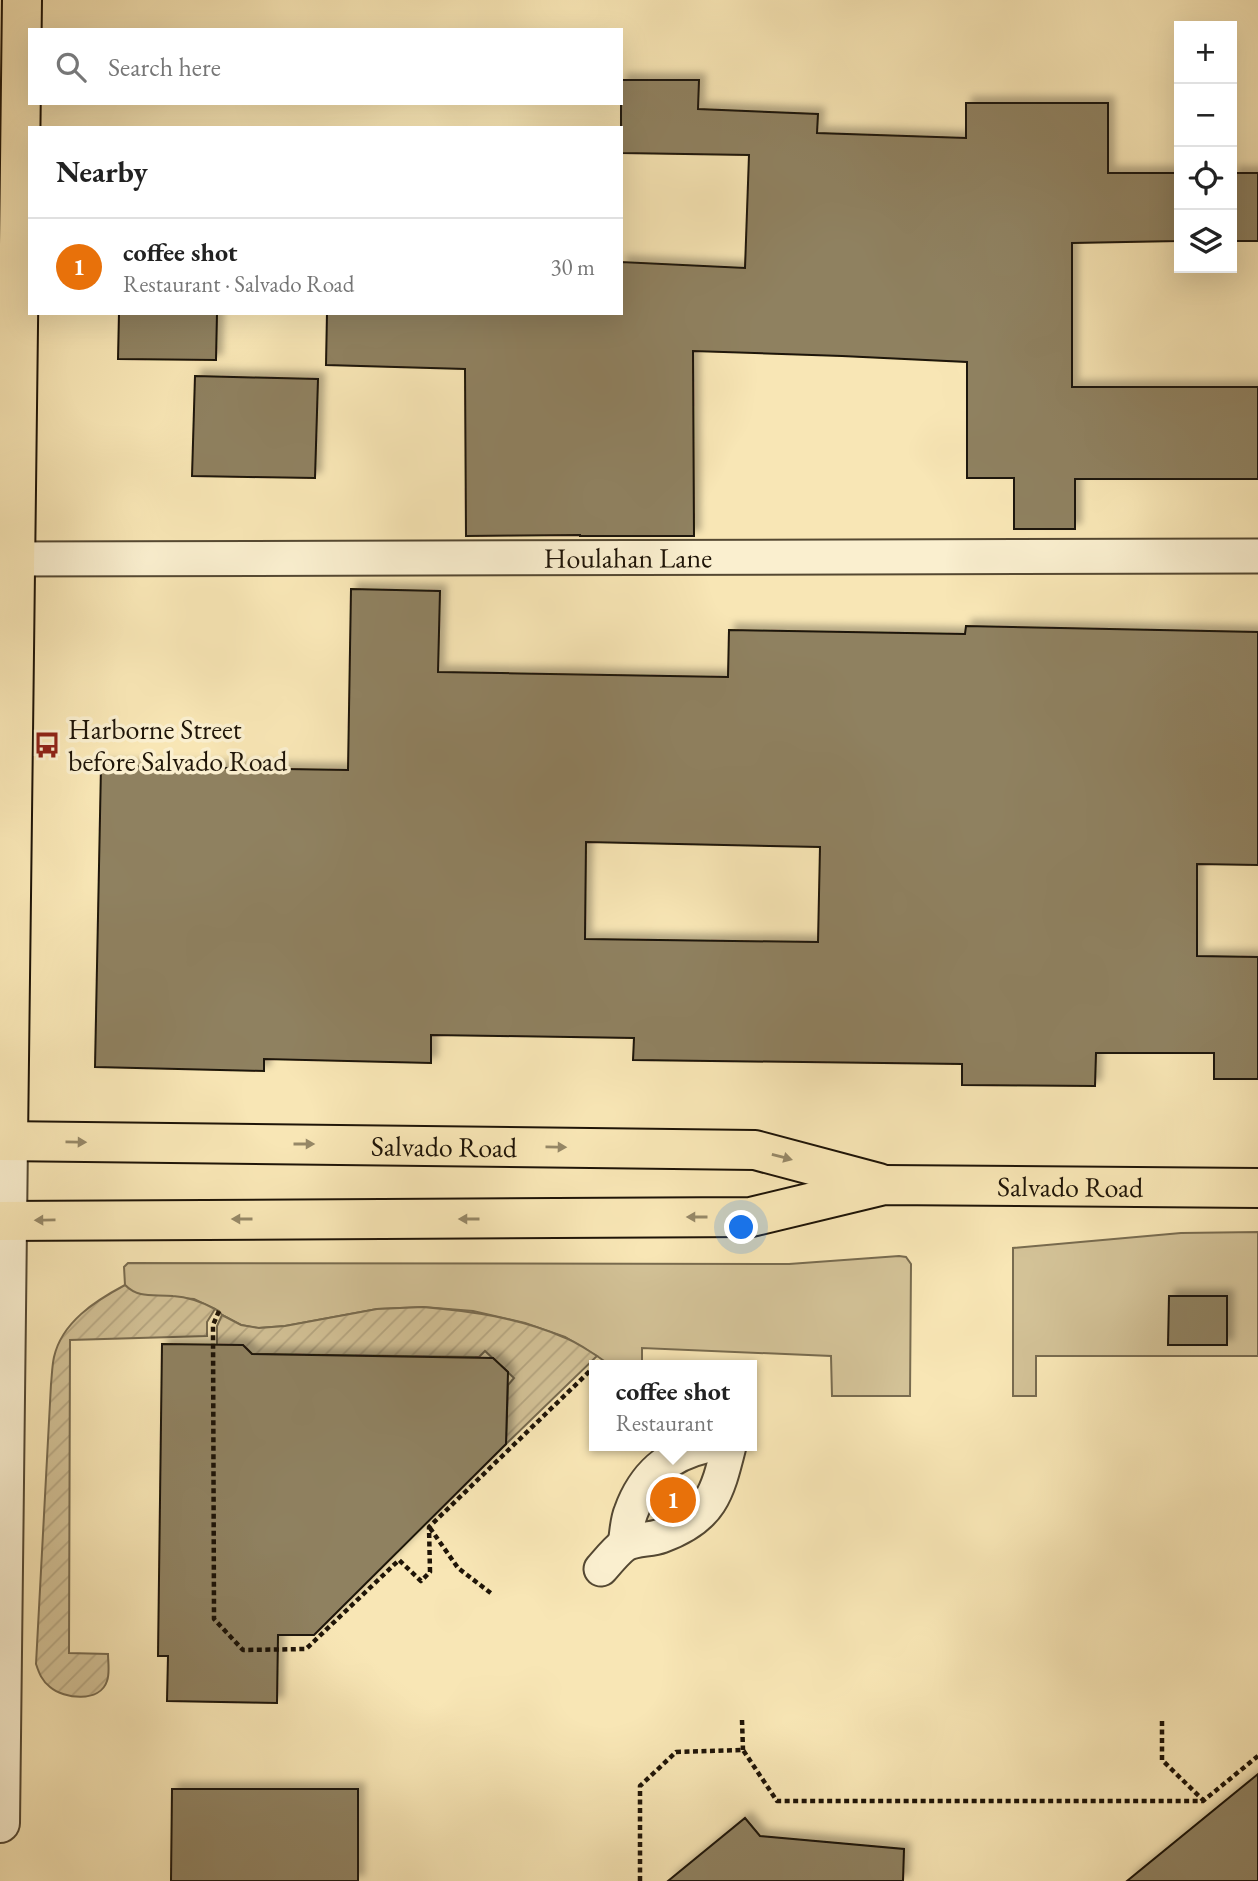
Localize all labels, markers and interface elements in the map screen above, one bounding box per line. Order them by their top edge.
map controls [1174,21,1237,273]
button: + [1174,21,1237,84]
search box [28,28,623,105]
icon: search [52,48,90,86]
text: Search here [108,50,221,84]
button: − [1174,84,1237,147]
button: locate [1174,147,1237,210]
text: Nearby [56,152,148,191]
button: layers [1174,210,1237,273]
text: coffee shot [123,235,238,269]
text: 1 [73,252,85,282]
text: 30 m [550,252,595,282]
text: Restaurant · Salvado Road [123,269,354,299]
street label: Houlahan Lane [544,539,712,576]
place label: Harborne Street before Salvado Road [68,711,288,779]
bus stop icon: Harborne Street before Salvado Road [32,730,62,760]
street label: Salvado Road [371,1127,518,1165]
one-way arrow [66,1136,88,1148]
one-way arrow [293,1138,315,1150]
one-way arrow [545,1141,567,1153]
one-way arrow [771,1152,793,1163]
street label: Salvado Road [997,1168,1144,1205]
your location [724,1210,758,1244]
one-way arrow [686,1211,708,1223]
one-way arrow [231,1213,253,1225]
one-way arrow [458,1213,480,1224]
one-way arrow [34,1214,56,1226]
popup [589,1360,757,1451]
text: coffee shot [616,1374,730,1408]
text: Restaurant [616,1408,713,1438]
pin: 1 [650,1474,696,1526]

